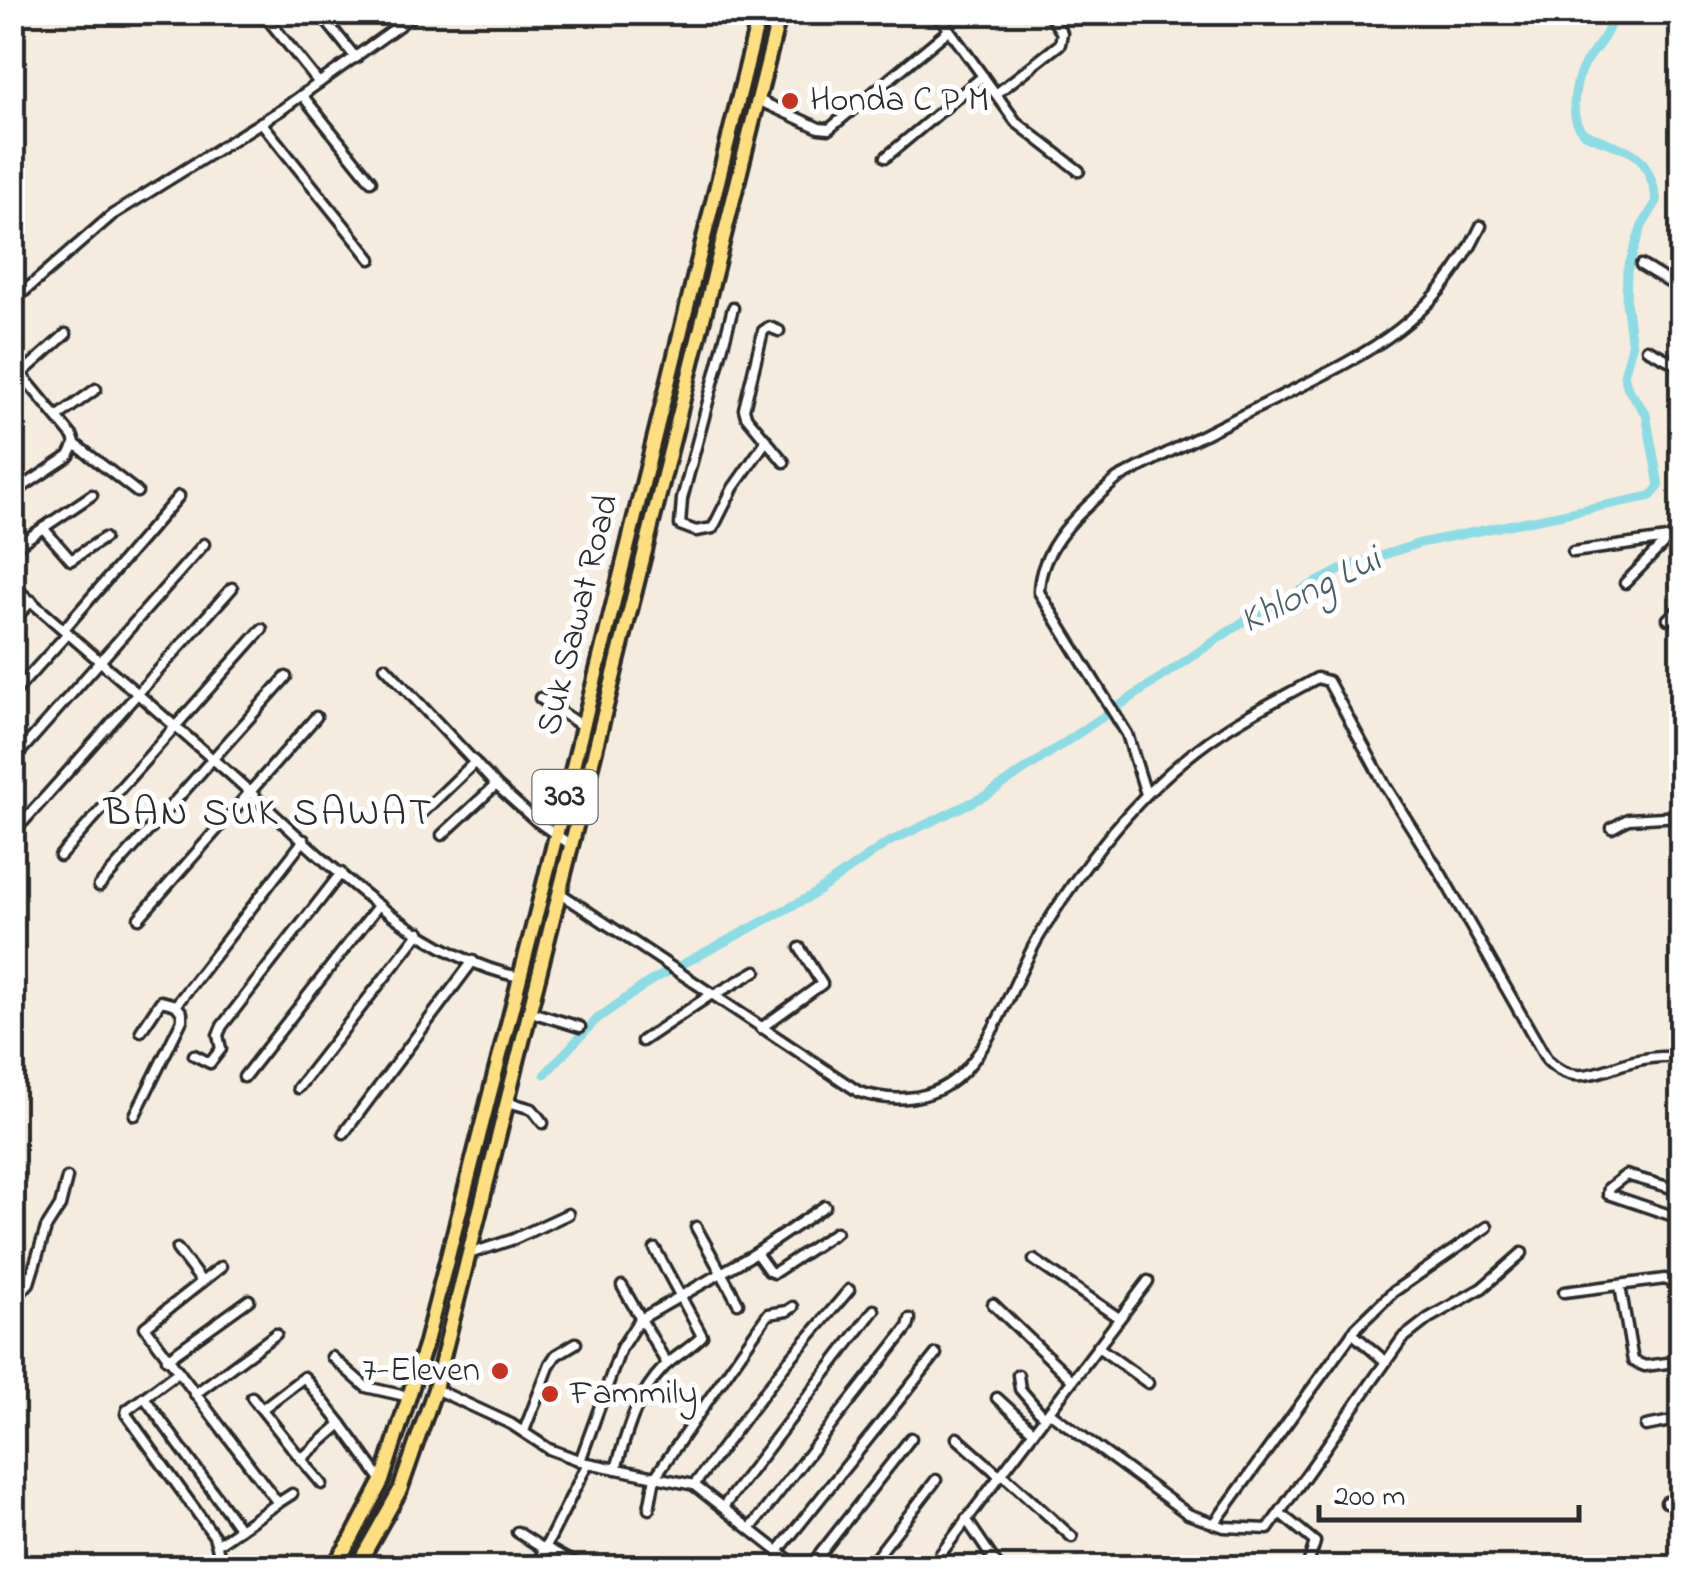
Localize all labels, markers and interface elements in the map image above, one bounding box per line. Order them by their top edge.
place label: Honda C P M [810,76,989,127]
marker: Honda C P M [779,90,801,112]
street label: Suk Sawat Road [524,489,634,741]
water label: Khlong Lui [1231,532,1394,650]
road number: 303 [532,770,598,824]
district label: BAN SUK SAWAT [103,785,434,844]
place label: 7-Eleven [362,1346,480,1397]
marker: 7-Eleven [489,1360,511,1382]
place label: Fammily [569,1369,698,1420]
marker: Fammily [539,1383,561,1405]
scale bar [1319,1460,1579,1522]
text: 200 m [1334,1476,1406,1520]

